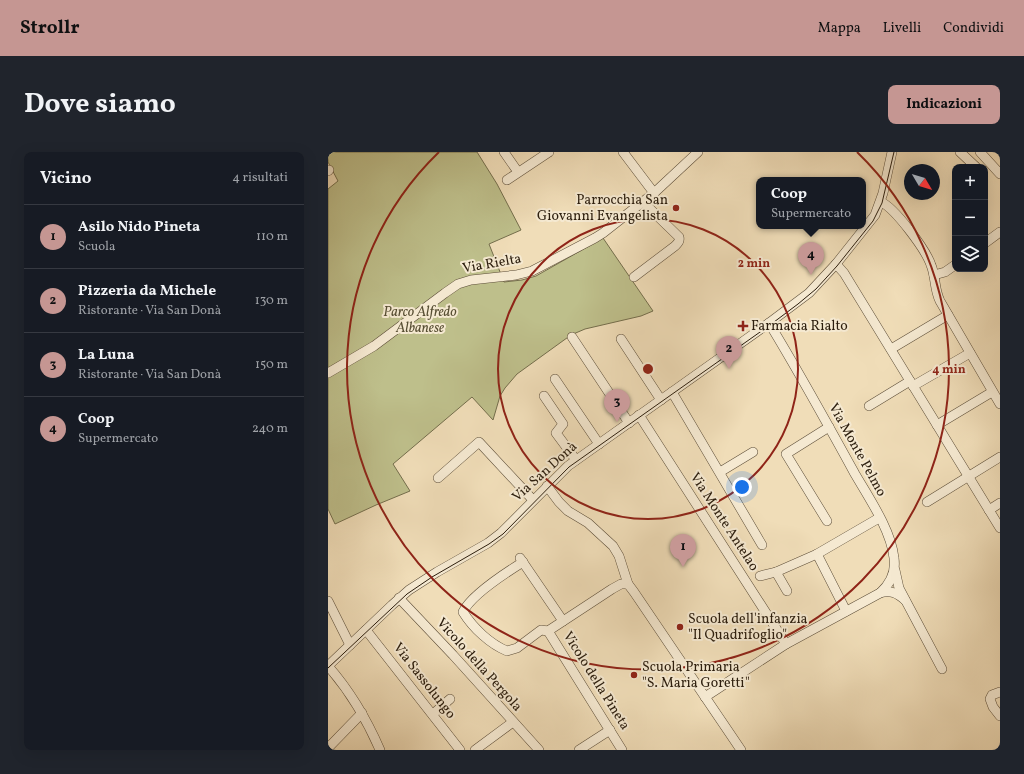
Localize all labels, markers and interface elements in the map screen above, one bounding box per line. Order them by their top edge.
text: Strollr [20,15,80,41]
text: Mappa [818,19,861,38]
text: Livelli [883,19,921,38]
text: Condividi [943,19,1004,38]
text: Dove siamo [24,85,176,124]
button: Indicazioni [888,85,1000,124]
north arrow [904,164,940,200]
map controls [952,164,988,272]
button: + [952,164,988,200]
text: Vicino [40,167,91,190]
text: 4 risultati [232,169,288,187]
popup [756,177,866,229]
text: Coop [771,184,807,205]
place label: Parrocchia San Giovanni Evangelista [537,191,668,226]
button: − [952,200,988,236]
marker: Parrocchia San Giovanni Evangelista [671,203,681,213]
text: Supermercato [771,205,851,223]
text: Asilo Nido Pineta [78,217,200,238]
text: 1 [50,228,56,246]
text: 110 m [256,228,288,246]
button: layers [952,236,988,272]
text: Scuola [78,238,115,256]
pin: 4 [798,242,824,275]
street label: Via Rielta [461,249,523,279]
text: 2 min [738,256,770,272]
text: Pizzeria da Michele [78,281,216,302]
text: 2 [50,292,56,310]
text: 130 m [255,292,288,310]
text: Ristorante · Via San Donà [78,302,221,320]
park label: Parco Alfredo Albanese [383,303,457,338]
place label: Farmacia Rialto [751,317,848,336]
marker: Farmacia Rialto [738,321,748,331]
pin: 2 [716,336,742,369]
text: La Luna [78,345,134,366]
text: 3 [50,356,56,374]
text: 150 m [255,356,288,374]
centre of rings [641,362,655,376]
text: 4 min [932,362,966,378]
text: Ristorante · Via San Donà [78,366,221,384]
pin: 3 [604,389,630,422]
street label: Via Monte Pelmo [823,400,891,500]
text: Coop [78,409,114,430]
text: 4 [49,420,57,438]
text: 240 m [252,420,288,438]
text: Supermercato [78,430,158,448]
street label: Via San Donà [508,438,582,506]
street label: Via Monte Antelao [685,469,763,575]
your location [732,477,752,497]
pin: 1 [670,534,696,567]
place label: Scuola dell'infanzia "Il Quadrifoglio" [688,610,808,645]
street label: Vicolo della Pergola [432,614,526,716]
marker: Scuola dell'infanzia "Il Quadrifoglio" [675,622,685,632]
street label: Vicolo della Pineta [558,628,634,734]
street label: Via Sassolungo [388,639,460,723]
place label: Scuola Primaria "S. Maria Goretti" [642,658,750,693]
marker: Scuola Primaria "S. Maria Goretti" [629,670,639,680]

